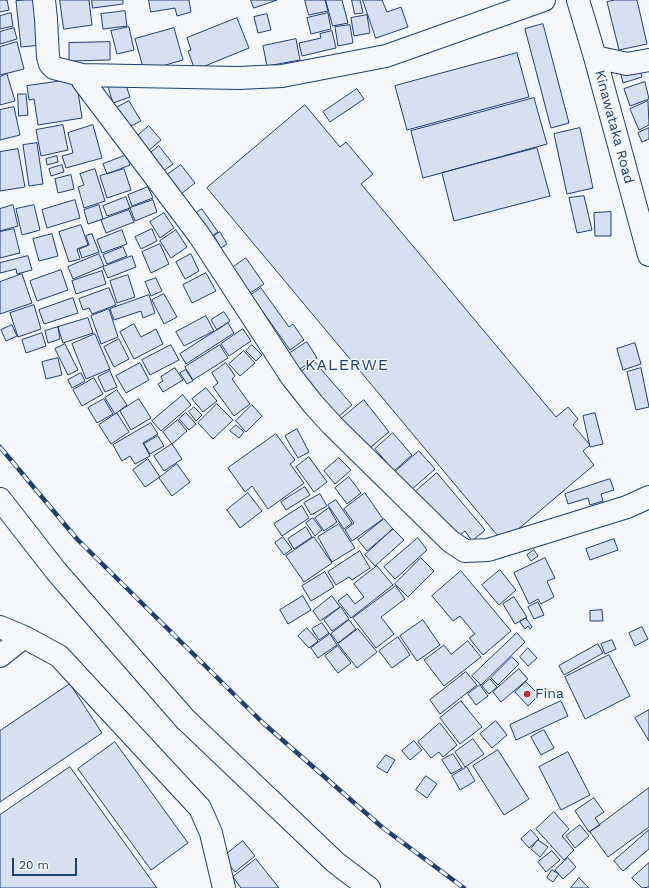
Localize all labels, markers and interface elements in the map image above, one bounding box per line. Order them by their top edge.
street label: Kinawataka Road [591,68,637,186]
district label: KALERWE [305,355,389,375]
place label: Fina [535,686,564,702]
marker: Fina [522,689,532,699]
scale bar [14,850,79,876]
text: 20 m [19,858,49,872]

